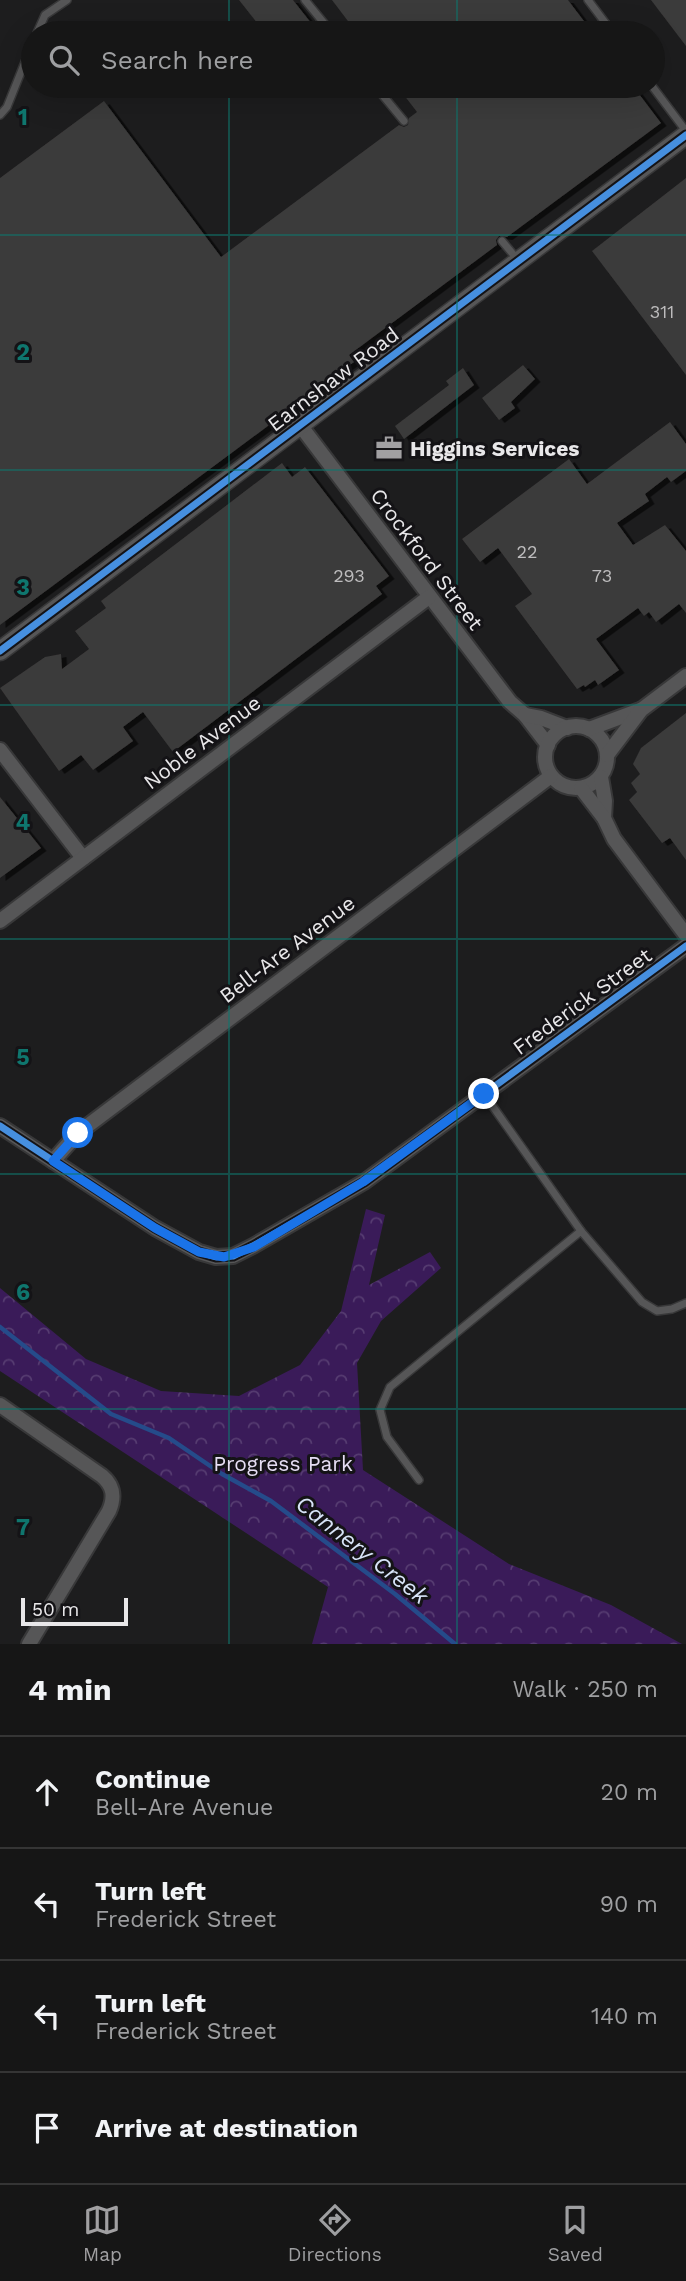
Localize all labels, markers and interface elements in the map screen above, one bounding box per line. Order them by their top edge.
search box [21,21,665,98]
icon: search [45,41,83,79]
text: Search here [101,45,253,75]
text: 1 [18,104,28,131]
house number: 311 [650,301,674,322]
street label: Earnshaw Road [262,321,404,437]
text: 2 [16,339,30,366]
office icon: Higgins Services [374,433,404,463]
place label: Higgins Services [410,436,580,461]
street label: Crockford Street [365,483,489,635]
house number: 22 [517,541,538,562]
house number: 293 [333,565,365,586]
house number: 73 [592,565,612,586]
text: 3 [16,574,30,601]
street label: Noble Avenue [139,690,265,794]
text: 4 [16,809,31,836]
street label: Bell-Are Avenue [214,890,360,1008]
street label: Frederick Street [508,942,656,1060]
text: 5 [16,1044,30,1071]
route end [468,1078,499,1109]
route start [62,1117,93,1148]
text: 6 [16,1279,30,1306]
park label: Progress Park [213,1451,353,1476]
water label: Cannery Creek [290,1490,435,1611]
text: 7 [16,1514,30,1541]
scale bar [21,1595,128,1627]
text: 50 m [32,1598,79,1621]
text: 4 min [28,1672,112,1707]
text: Walk · 250 m [512,1676,658,1703]
text: Continue [95,1764,211,1794]
icon: ahead [28,1773,66,1811]
text: 20 m [601,1779,658,1806]
text: Bell-Are Avenue [95,1794,273,1821]
text: Turn left [95,1876,206,1906]
icon: left [28,1885,66,1923]
text: 90 m [600,1891,658,1918]
text: Frederick Street [95,1906,276,1933]
text: Turn left [95,1988,206,2018]
icon: left [28,1997,66,2035]
text: 140 m [591,2003,658,2030]
text: Frederick Street [95,2018,276,2045]
icon: arrive [28,2109,66,2147]
text: Arrive at destination [95,2113,358,2143]
tab: Map [83,2201,122,2266]
tab: Directions [288,2201,382,2266]
tab: Saved [548,2201,603,2266]

